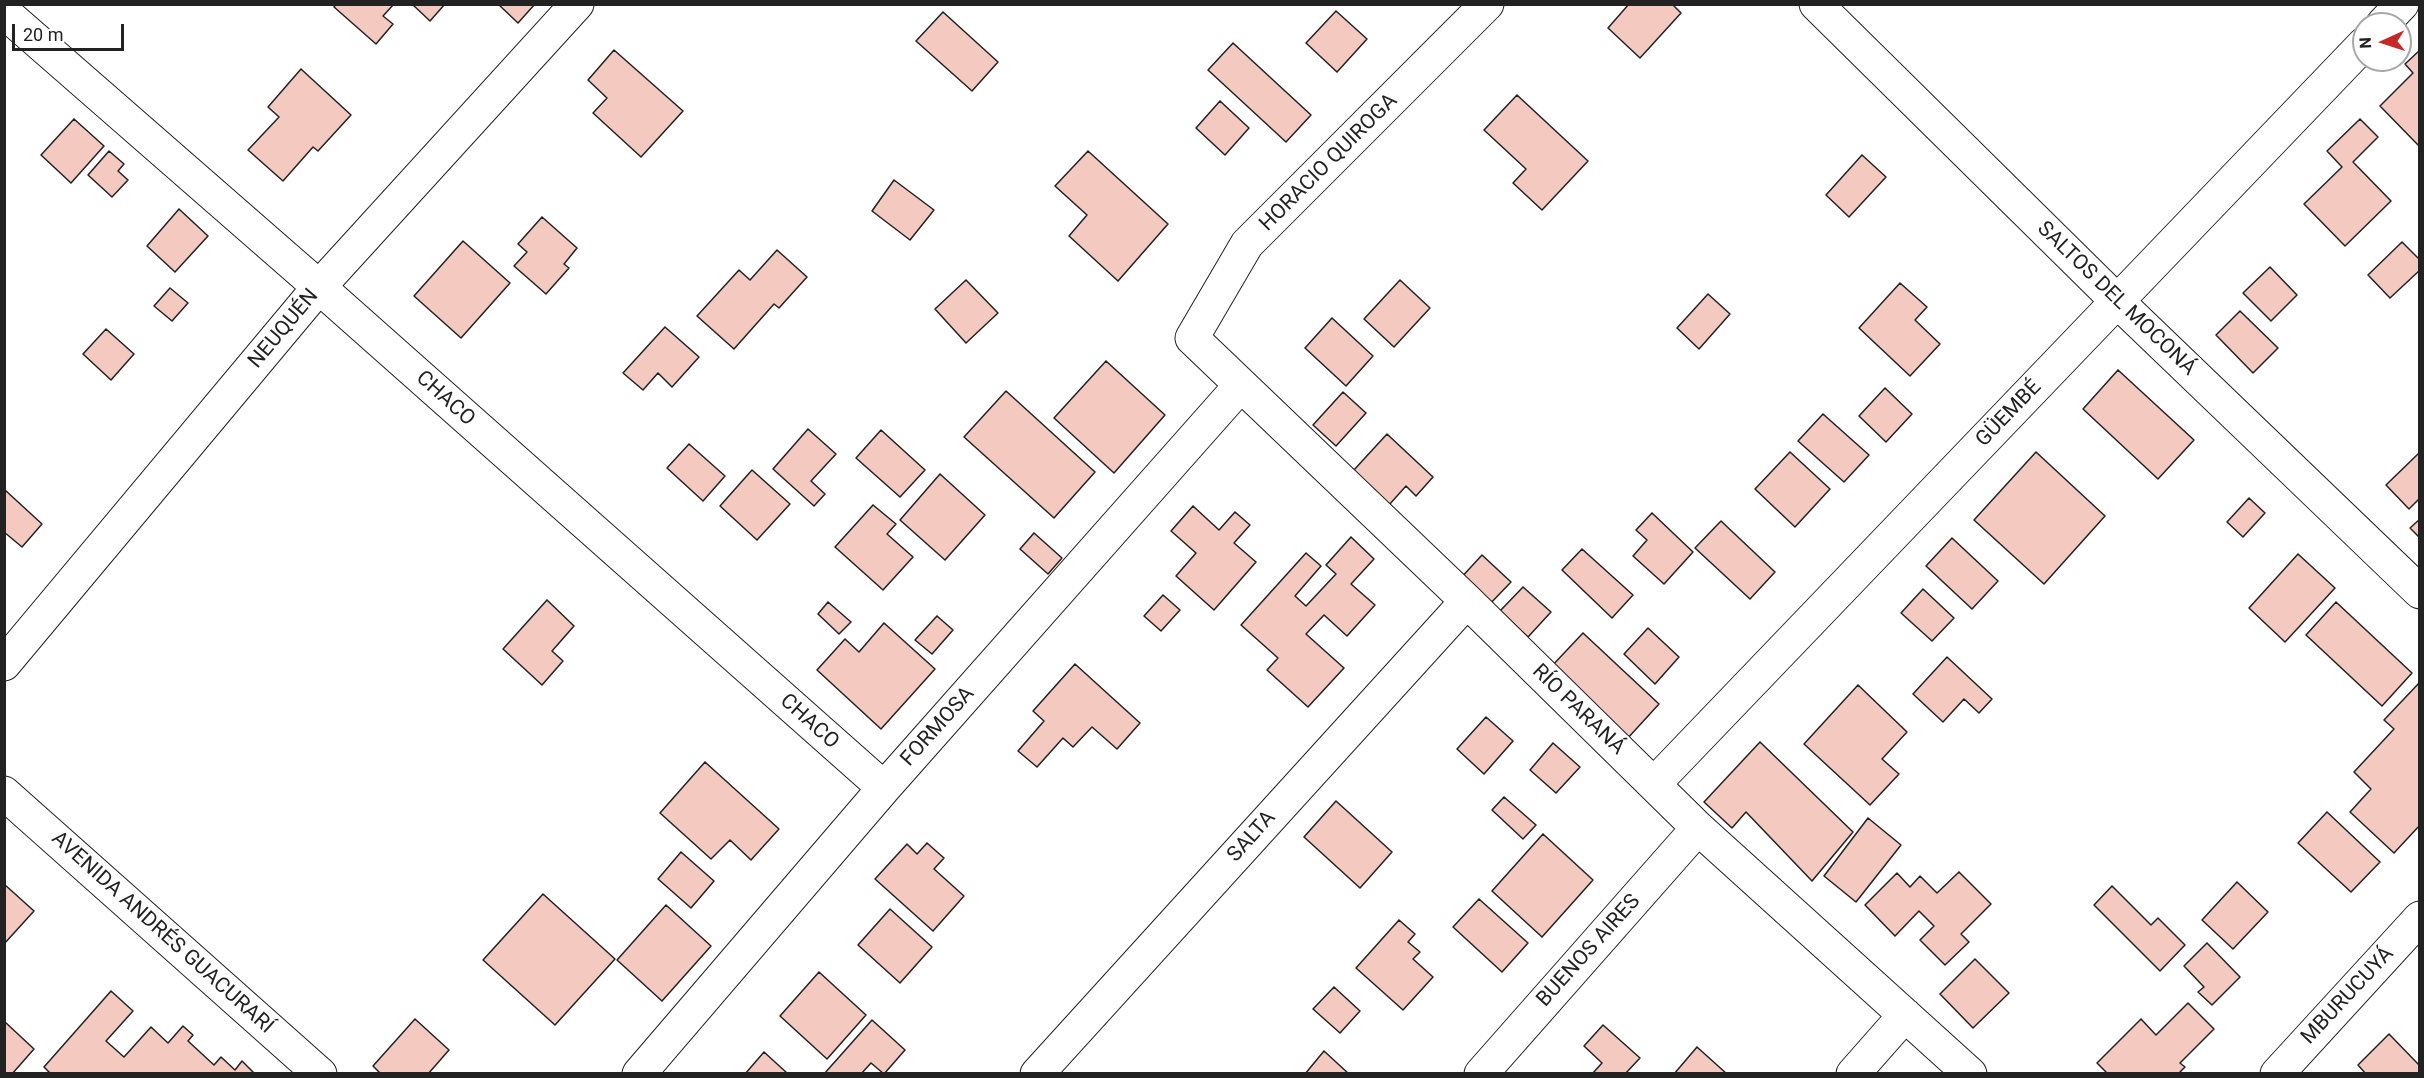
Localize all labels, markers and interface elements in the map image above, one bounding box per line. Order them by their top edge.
scale bar [15,12,128,50]
north arrow [2352,12,2412,72]
text: 20 m [23,24,63,45]
text: N [2356,37,2375,49]
street label: HORACIO QUIROGA [1255,89,1403,237]
street label: SALTOS DEL MOCONÁ [2031,217,2201,381]
street label: NEUQUÉN [244,284,324,374]
street label: CHACO [410,366,480,432]
street label: GÜEMBÉ [1971,375,2047,453]
street label: RÍO PARANÁ [1526,659,1630,761]
street label: FORMOSA [896,682,980,772]
street label: CHACO [774,689,844,755]
street label: SALTA [1223,806,1281,868]
street label: AVENIDA ANDRÉS GUACURARÍ [46,827,278,1039]
street label: BUENOS AIRES [1532,890,1646,1012]
street label: MBURUCUYÁ [2296,942,2400,1050]

